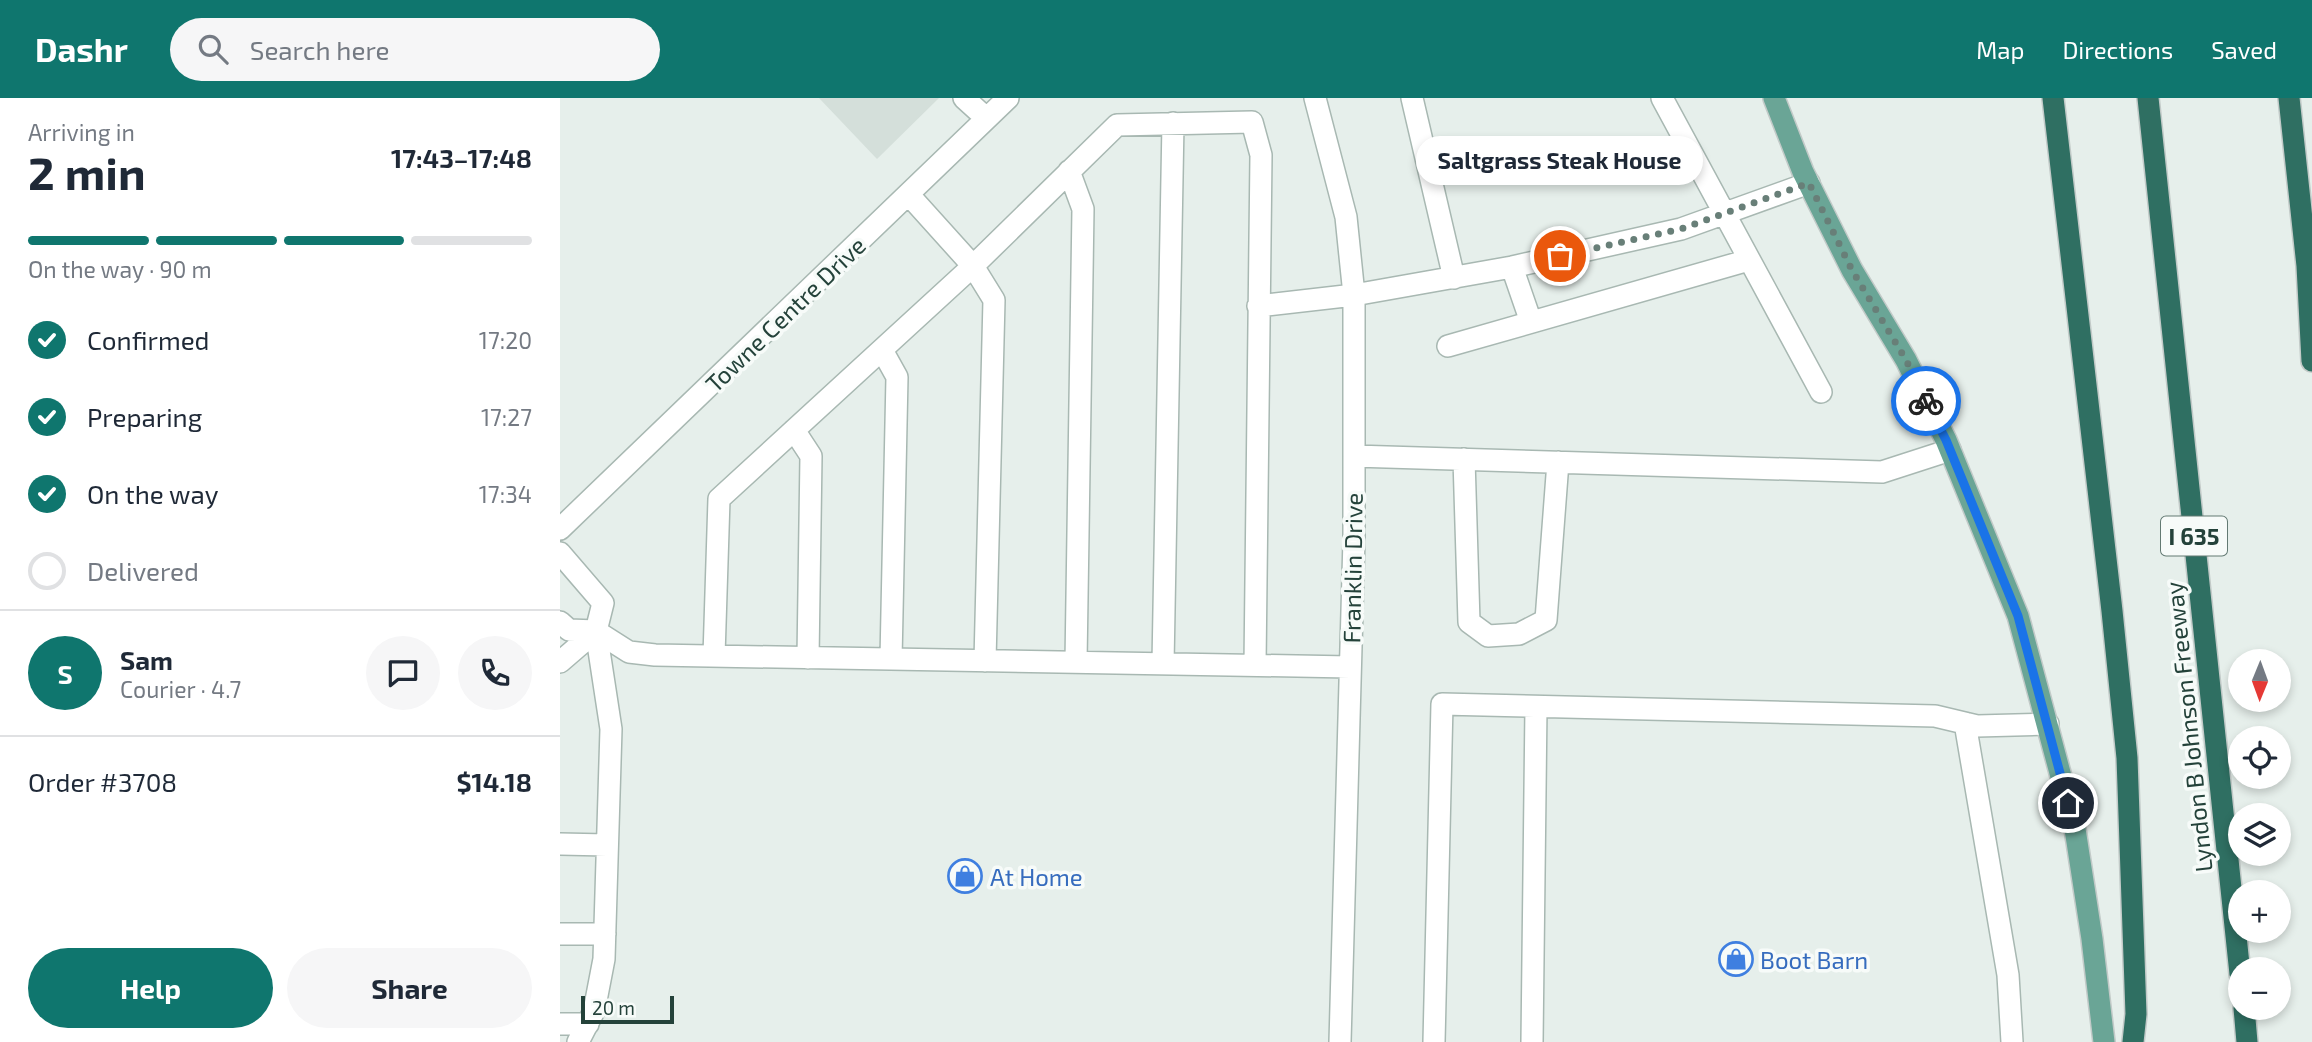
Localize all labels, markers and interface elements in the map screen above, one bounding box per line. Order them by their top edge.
search box [170,18,660,81]
text: Dashr [35,29,128,69]
icon: search [194,30,232,68]
text: Search here [250,34,389,65]
text: Map [1976,35,2024,64]
text: Directions [2062,35,2173,64]
text: Saved [2211,35,2277,64]
text: Arriving in [28,118,135,146]
callout: Saltgrass Steak House [1416,137,1704,186]
text: 17:43–17:48 [391,142,532,173]
text: 2 min [28,144,146,199]
text: Saltgrass Steak House [1438,146,1681,174]
pin [1530,226,1590,286]
street label: Towne Centre Drive [699,230,871,398]
icon: bag [1541,237,1579,275]
text: On the way · 90 m [28,255,212,283]
icon: check [28,321,66,359]
text: Confirmed [87,324,210,355]
text: 17:20 [479,326,532,354]
courier [1891,366,1961,436]
icon: bike [1907,382,1945,420]
icon: check [28,398,66,436]
text: Preparing [87,401,202,432]
text: 17:27 [481,403,532,431]
icon: check [28,475,66,513]
text: On the way [87,478,218,509]
text: 17:34 [479,480,532,508]
street label: Franklin Drive [1336,492,1368,644]
road number: I 635 [2161,516,2227,556]
text: Delivered [87,555,199,586]
street label: Lyndon B Johnson Freeway [2158,580,2218,874]
button: chat [366,636,440,710]
button: phone [458,636,532,710]
text: Sam [120,644,173,675]
north arrow [2228,649,2291,712]
map controls [2228,649,2291,1020]
text: S [57,658,73,689]
text: Courier · 4.7 [120,675,241,703]
button: locate [2228,726,2291,789]
text: Order #3708 [28,766,177,797]
text: $14.18 [456,766,532,797]
pin [2038,773,2098,833]
icon: home [2049,784,2087,822]
button: layers [2228,803,2291,866]
shop icon: At Home [946,857,984,895]
place label: At Home [990,862,1083,891]
button: + [2228,880,2291,943]
shop icon: Boot Barn [1717,940,1755,978]
place label: Boot Barn [1760,945,1868,974]
button: Help [28,948,273,1028]
button: Share [287,948,532,1028]
button: − [2228,957,2291,1020]
scale bar [581,993,674,1025]
text: 20 m [592,996,635,1019]

